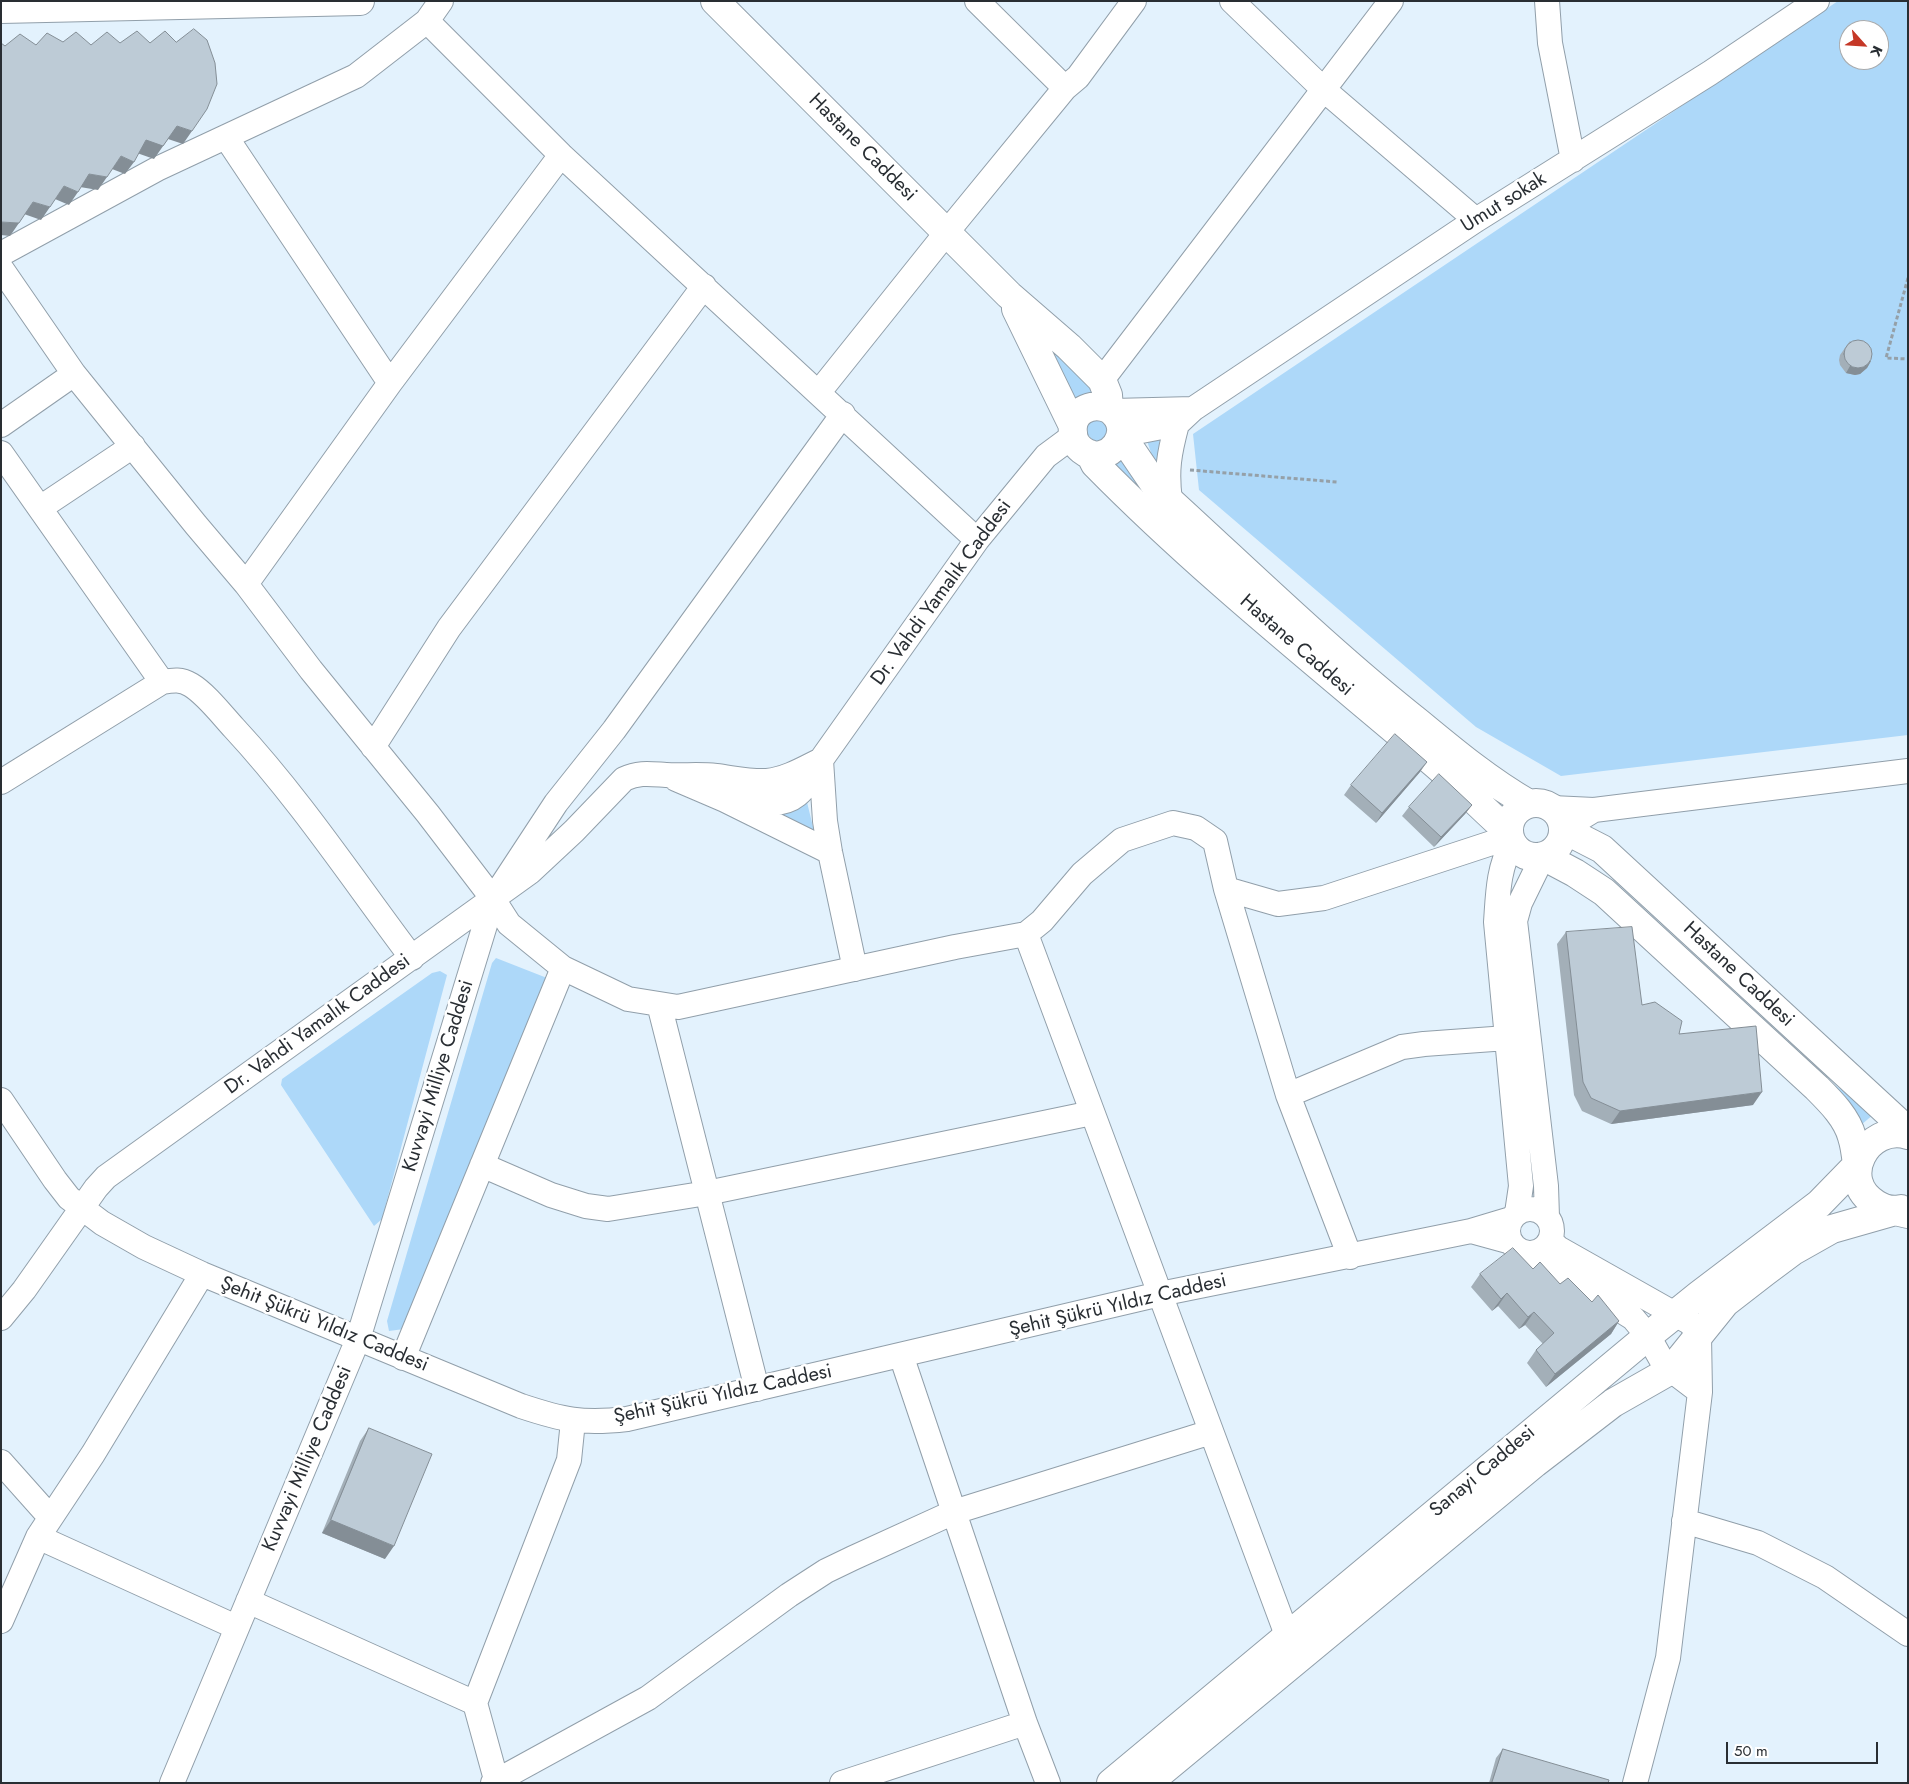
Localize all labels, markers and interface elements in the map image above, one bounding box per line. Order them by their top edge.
north arrow [1839,20,1889,70]
text: K [1865,42,1888,60]
street label: Hastane Caddesi [803,89,921,207]
street label: Umut sokak [1457,167,1551,239]
street label: Dr. Vahdi Yamalık Caddesi [867,496,1017,690]
street label: Hastane Caddesi [1234,590,1358,702]
street label: Hastane Caddesi [1678,918,1798,1032]
street label: Dr. Vahdi Yamalık Caddesi [221,950,415,1100]
street label: Kuvvayi Milliye Caddesi [398,977,480,1175]
street label: Şehit Şükrü Yıldız Caddesi [1007,1269,1229,1343]
street label: Şehit Şükrü Yıldız Caddesi [216,1272,432,1378]
street label: Şehit Şükrü Yıldız Caddesi [612,1360,834,1430]
street label: Kuvvayi Milliye Caddesi [258,1363,358,1555]
street label: Sanayi Caddesi [1425,1421,1541,1523]
scale bar [1729,1732,1882,1764]
text: 50 m [1734,1740,1768,1762]

